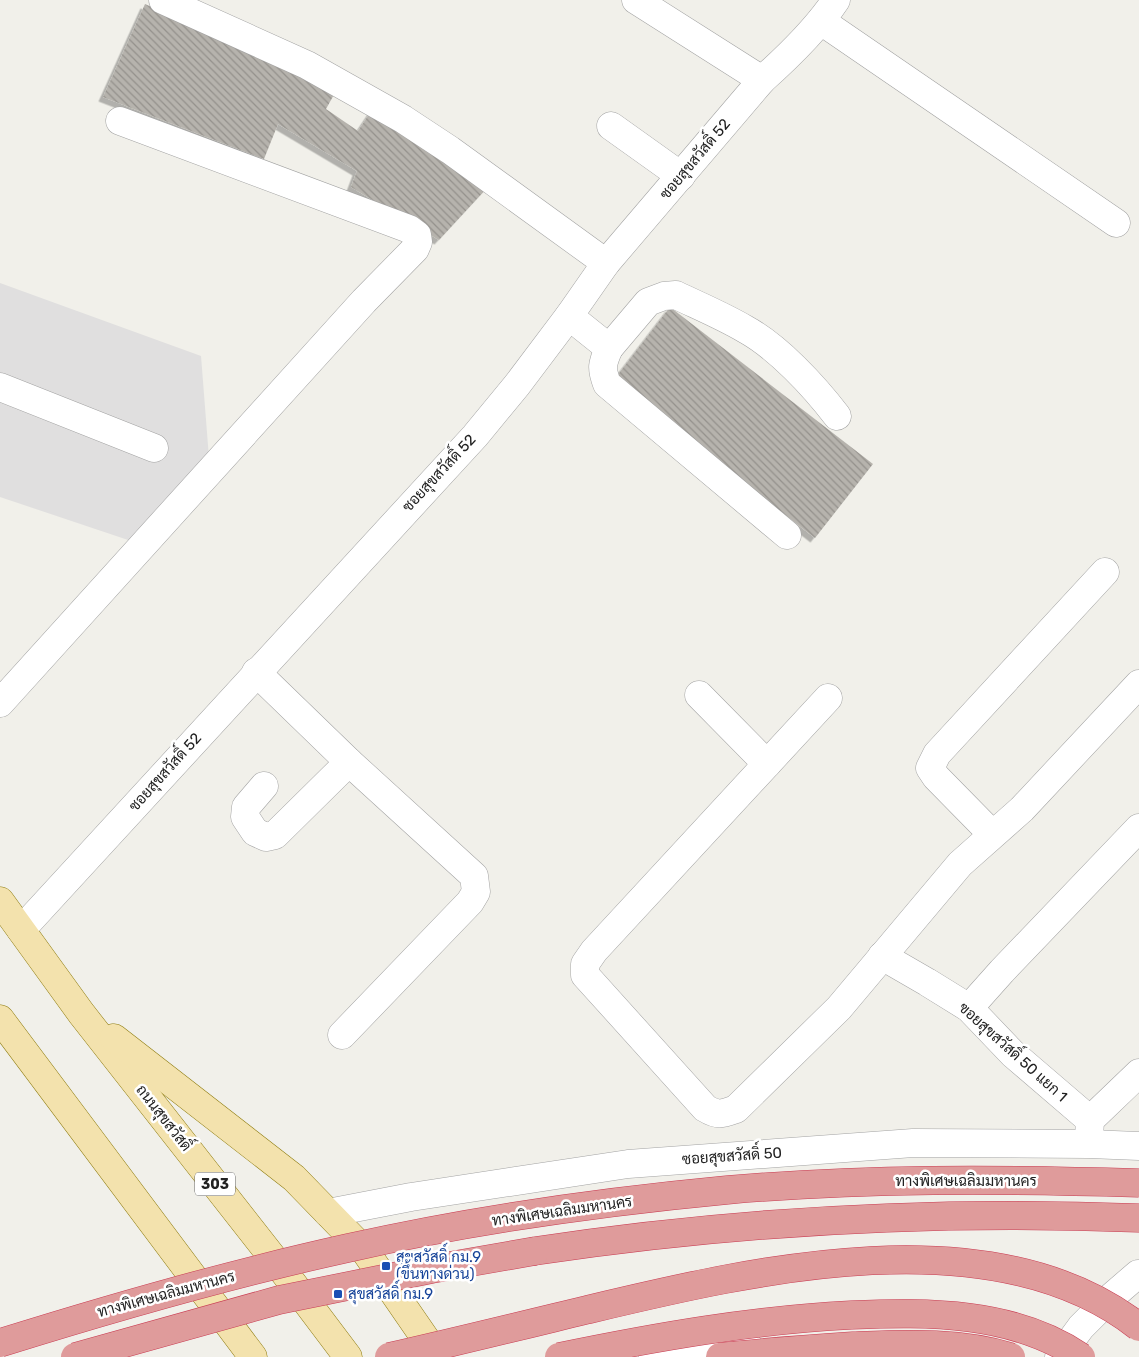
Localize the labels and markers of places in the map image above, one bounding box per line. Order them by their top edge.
place label: สุขสวัสดิ์ กม.9 (ขึ้นทางด่วน) [396,1242,481,1283]
marker: สุขสวัสดิ์ กม.9 (ขึ้นทางด่วน) [380,1260,392,1272]
place label: สุขสวัสดิ์ กม.9 [348,1279,433,1305]
marker: สุขสวัสดิ์ กม.9 [332,1288,344,1300]

